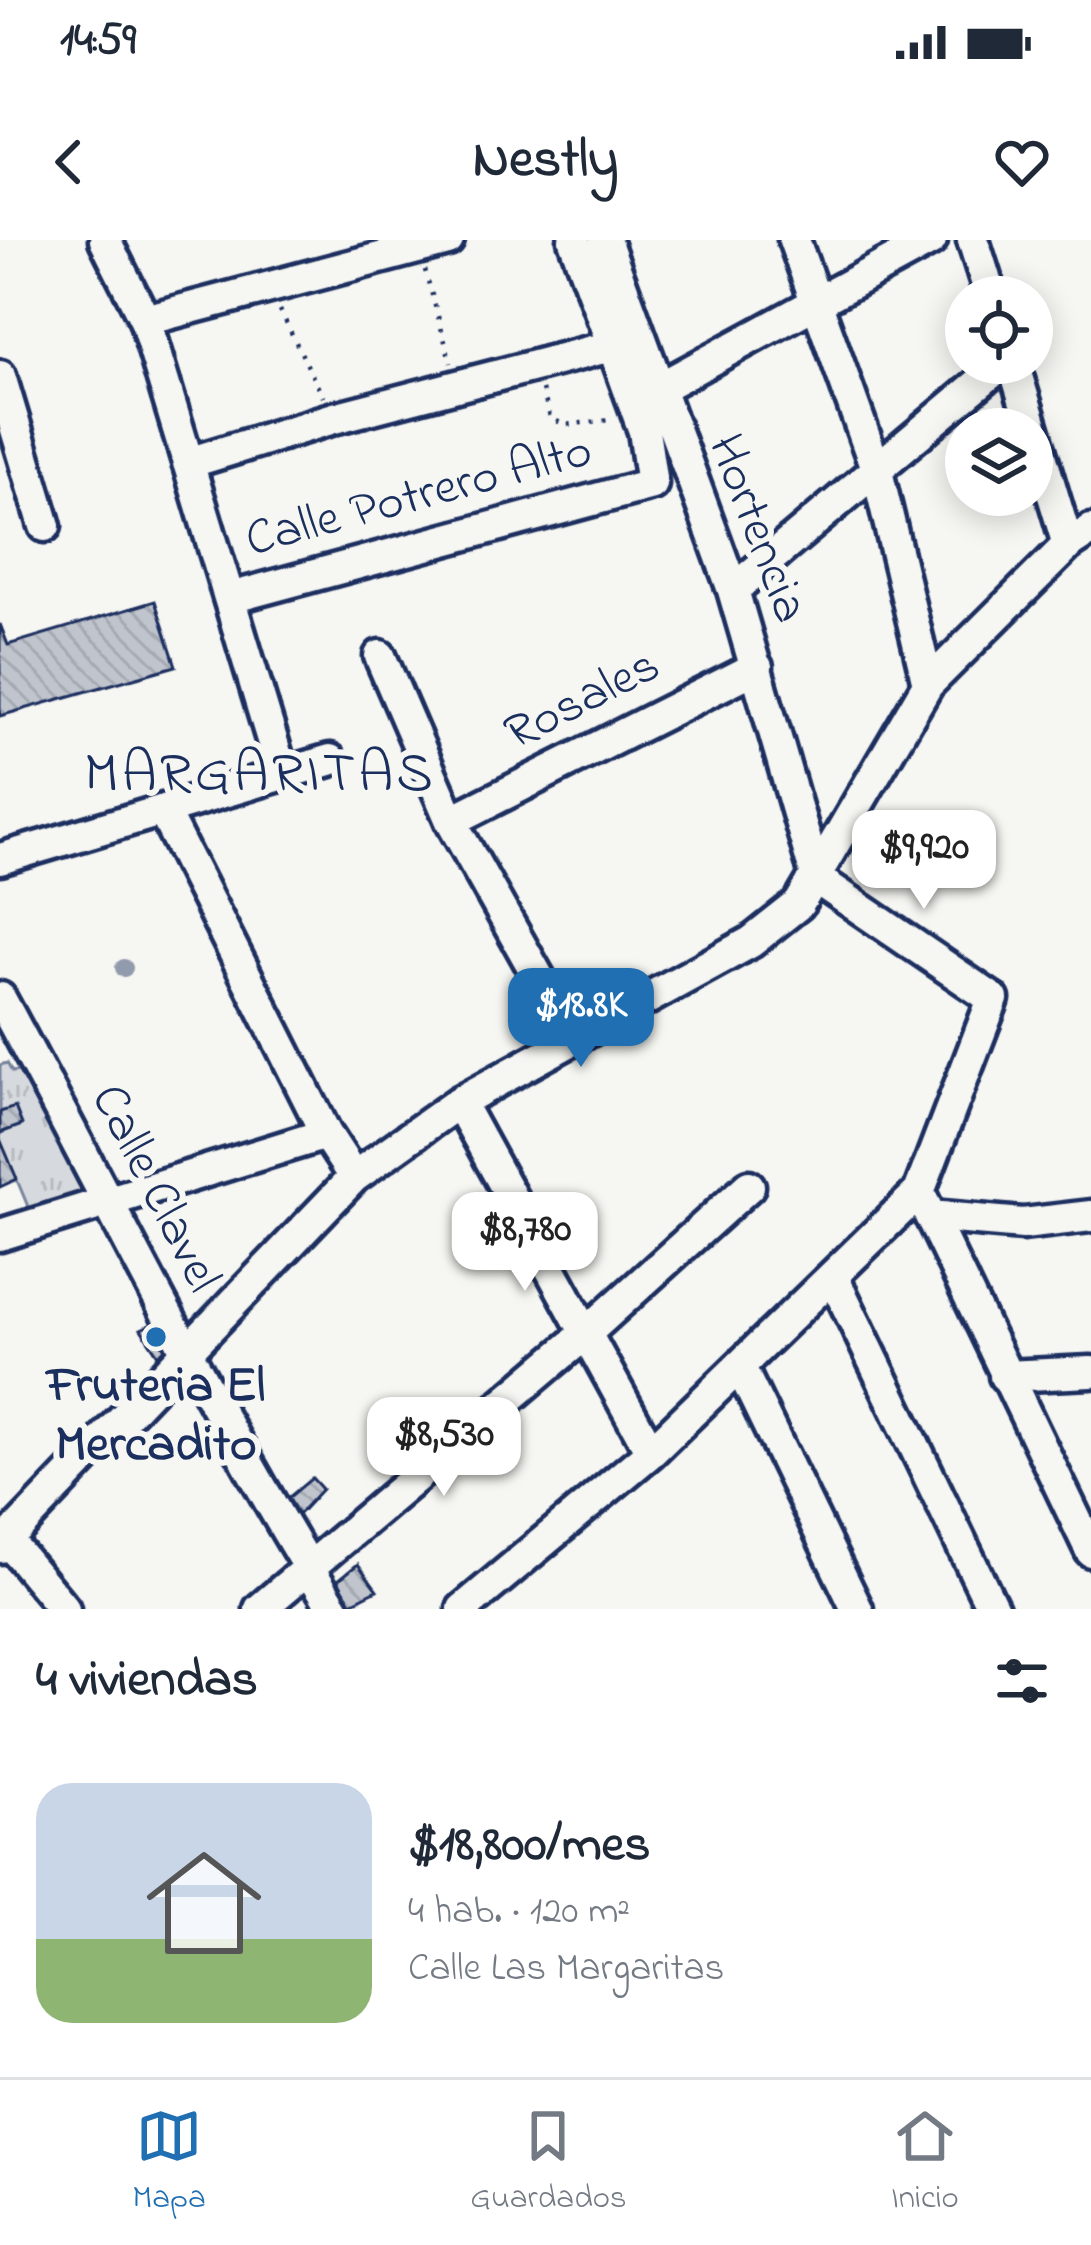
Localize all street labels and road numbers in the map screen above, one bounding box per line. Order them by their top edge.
street label: Calle Potrero Alto [237,415,601,579]
street label: Hortencia [686,424,826,634]
street label: Rosales [492,630,674,772]
street label: Calle Clavel [70,1072,238,1306]

